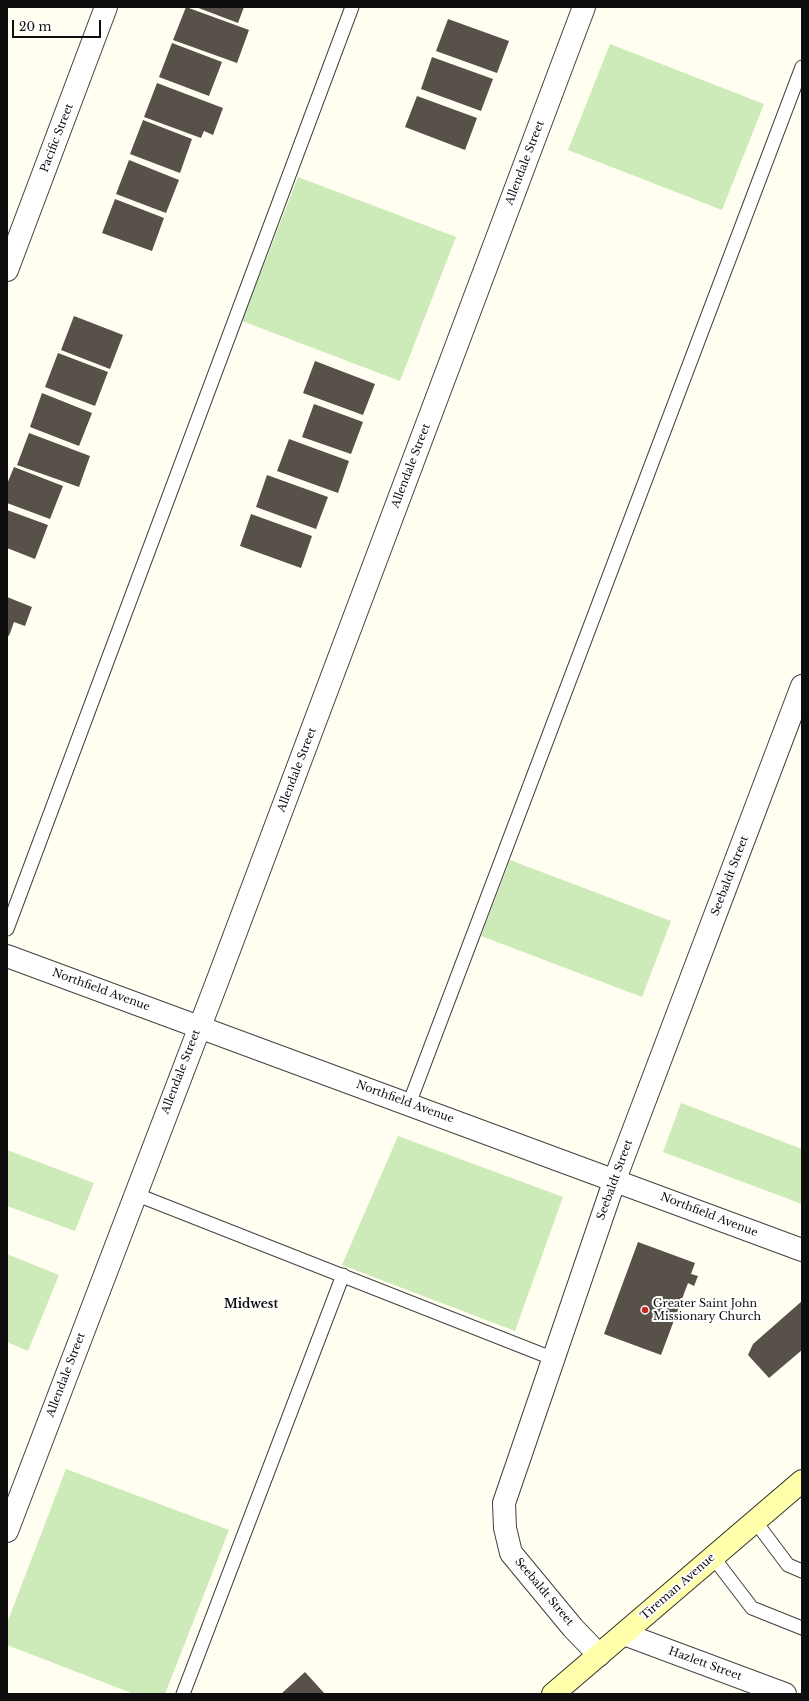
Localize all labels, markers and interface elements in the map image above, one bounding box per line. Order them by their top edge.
scale bar [14,12,103,38]
text: 20 m [19,19,51,34]
street label: Pacific Street [38,102,76,174]
street label: Allendale Street [503,119,547,207]
street label: Allendale Street [389,422,433,510]
street label: Allendale Street [275,726,319,814]
street label: Seebaldt Street [709,834,751,918]
street label: Northfield Avenue [50,966,152,1014]
street label: Allendale Street [159,1028,203,1116]
street label: Northfield Avenue [354,1078,456,1126]
street label: Seebaldt Street [594,1138,636,1222]
street label: Northfield Avenue [658,1190,760,1240]
place label: Greater Saint John Missionary Church [653,1297,761,1323]
district label: Midwest [224,1298,278,1312]
marker: Greater Saint John Missionary Church [640,1305,650,1315]
street label: Allendale Street [44,1331,88,1419]
street label: Tireman Avenue [638,1551,718,1623]
street label: Seebaldt Street [512,1555,576,1629]
street label: Hazlett Street [667,1645,743,1683]

